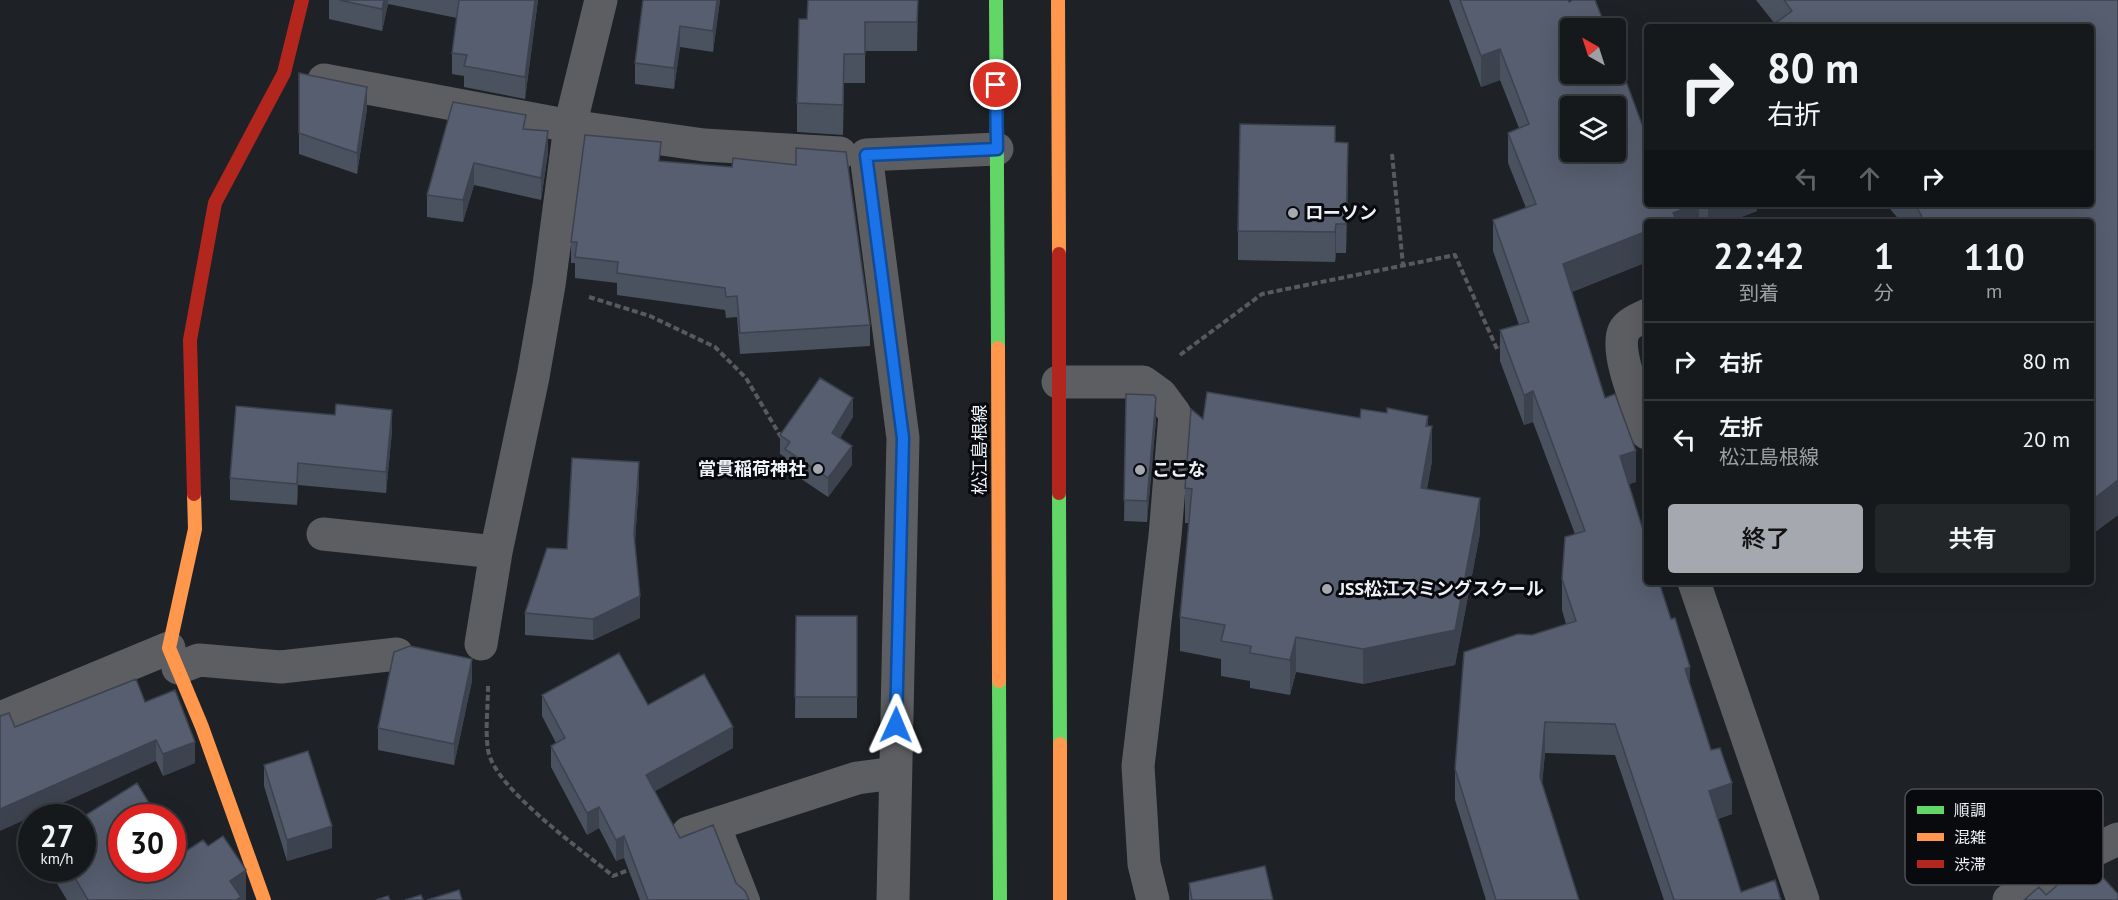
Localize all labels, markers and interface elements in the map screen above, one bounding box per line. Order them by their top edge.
north arrow [1560,18,1626,84]
map controls [1560,18,1626,162]
text: 80 m [1767,40,1859,95]
icon: right [1668,48,1746,126]
pin [970,59,1021,110]
icon: arrive [979,68,1012,101]
button: layers [1560,96,1626,162]
text: 右折 [1767,97,1821,131]
icon: left [1790,162,1823,195]
icon: ahead [1853,162,1886,195]
icon: right [1916,162,1949,195]
place label: ローソン [1305,201,1377,224]
marker: ローソン [1286,206,1300,220]
text: 22:42 [1713,232,1805,279]
text: 1 [1874,232,1894,279]
text: 110 [1963,233,2025,280]
text: m [1986,278,2002,304]
text: 到着 [1739,280,1779,306]
text: 分 [1874,280,1894,306]
icon: right [1668,345,1701,378]
text: 80 m [2022,347,2070,375]
text: 右折 [1719,349,1763,377]
street label: 松江島根線 [968,405,991,495]
text: 左折 [1719,413,1763,441]
icon: left [1668,423,1701,456]
text: 20 m [2022,425,2070,453]
text: 松江島根線 [1719,444,1819,470]
place label: 當貫稲荷神社 [698,457,806,480]
place label: ここな [1152,458,1206,481]
marker: 當貫稲荷神社 [811,462,825,476]
marker: ここな [1133,463,1147,477]
button: 終了 [1668,504,1863,573]
button: 共有 [1875,504,2070,573]
place label: JSS松江スミングスクール [1338,577,1544,600]
marker: JSS松江スミングスクール [1320,582,1334,596]
position arrow [864,693,928,757]
legend [1905,789,2103,885]
text: 順調 [1954,800,1986,820]
speed limit sign: 30 [108,804,186,882]
text: 27 [40,816,74,855]
text: 混雑 [1954,827,1986,847]
text: km/h [41,849,73,868]
text: 渋滞 [1954,854,1986,874]

